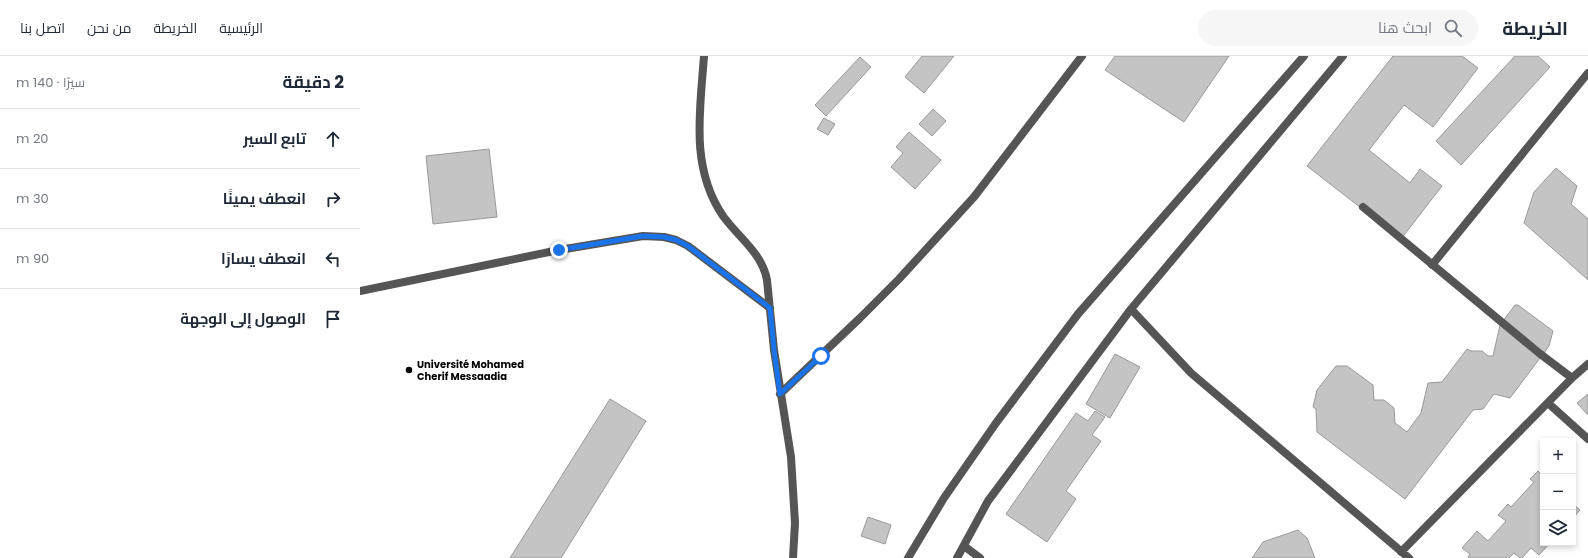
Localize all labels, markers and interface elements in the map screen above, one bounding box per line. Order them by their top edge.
search box [1198,10,1478,46]
text: الخريطة [1502,15,1568,42]
text: ابحث هنا [1378,17,1432,38]
icon: search [1442,17,1464,39]
text: اتصل بنا [20,18,65,38]
text: من نحن [87,18,131,38]
text: الخريطة [153,18,197,38]
text: الرئيسية [219,18,263,38]
text: 2 دقيقة [283,70,344,94]
text: سيرًا · 140 m [16,73,85,92]
text: تابع السير [243,128,306,149]
icon: ahead [322,128,344,150]
text: 20 m [16,129,49,148]
text: انعطف يمينًا [223,188,306,209]
icon: right [322,188,344,210]
text: 30 m [16,189,49,208]
route end [550,241,568,259]
text: انعطف يسارًا [221,248,306,269]
icon: left [322,248,344,270]
text: 90 m [16,249,49,268]
text: الوصول إلى الوجهة [180,308,306,329]
icon: arrive [322,308,344,330]
route start [812,347,830,365]
place label: Université Mohamed Cherif Messaadia [417,357,524,384]
marker: Université Mohamed Cherif Messaadia [404,365,414,375]
map controls [1540,438,1576,546]
button: + [1540,438,1576,474]
button: − [1540,474,1576,510]
button: layers [1540,510,1576,546]

